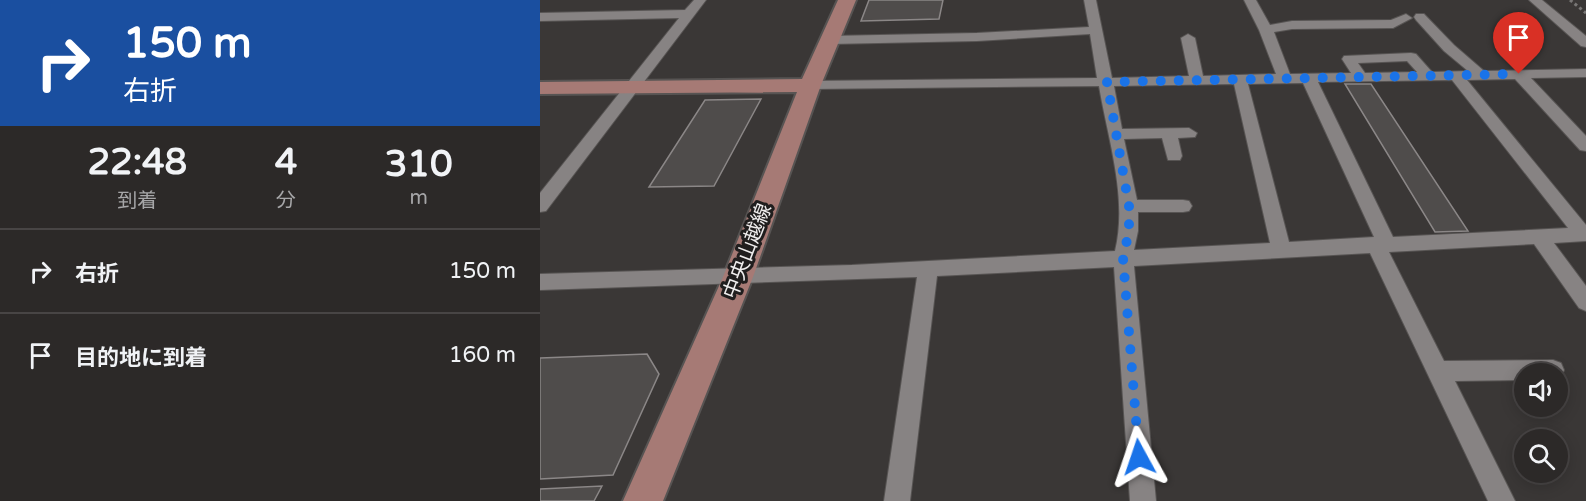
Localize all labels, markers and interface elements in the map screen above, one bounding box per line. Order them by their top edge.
pin [1493,12,1544,74]
text: 150 m [123,18,252,69]
icon: arrive [1502,21,1535,54]
icon: right [24,24,102,102]
text: 右折 [123,75,177,108]
text: 22:48 [87,141,187,184]
text: 4 [275,141,297,184]
text: 310 [385,143,453,186]
text: m [409,186,428,210]
text: 到着 [117,189,157,213]
text: 分 [276,189,296,213]
street label: 中央山越線 [719,200,777,302]
icon: right [24,255,57,288]
text: 150 m [449,258,516,284]
text: 右折 [75,261,119,287]
icon: arrive [24,339,57,372]
text: 160 m [449,342,516,368]
text: 目的地に到着 [75,345,207,371]
map controls [1514,363,1568,483]
button: sound [1514,363,1568,417]
position arrow [1107,425,1171,489]
button: search [1514,429,1568,483]

